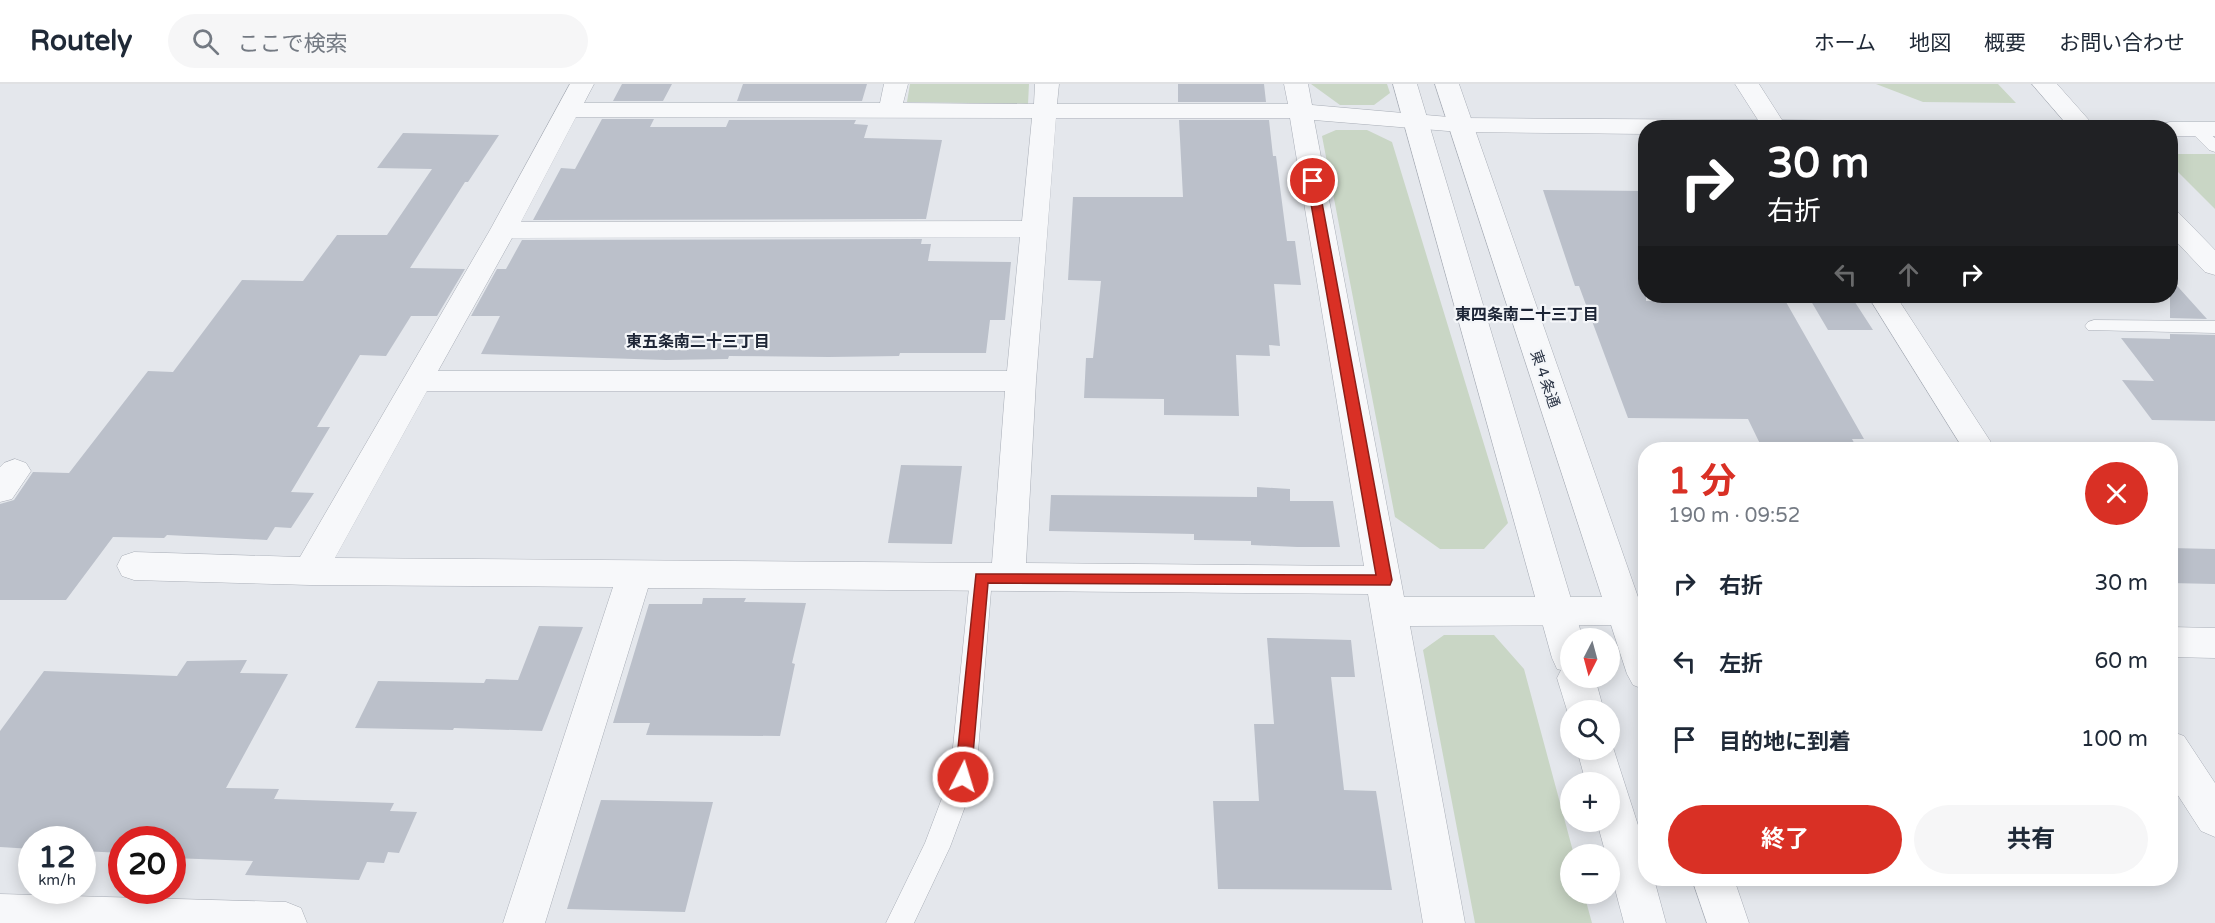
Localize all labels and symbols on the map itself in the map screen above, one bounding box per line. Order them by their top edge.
pin [1287,155,1338,206]
district label: 東四条南二十三丁目 [1455,305,1599,325]
district label: 東五条南二十三丁目 [626,332,770,352]
street label: 東４条通 [1527,348,1563,410]
north arrow [1560,628,1620,688]
position arrow [931,745,995,809]
speed limit sign: 20 [108,826,186,904]

